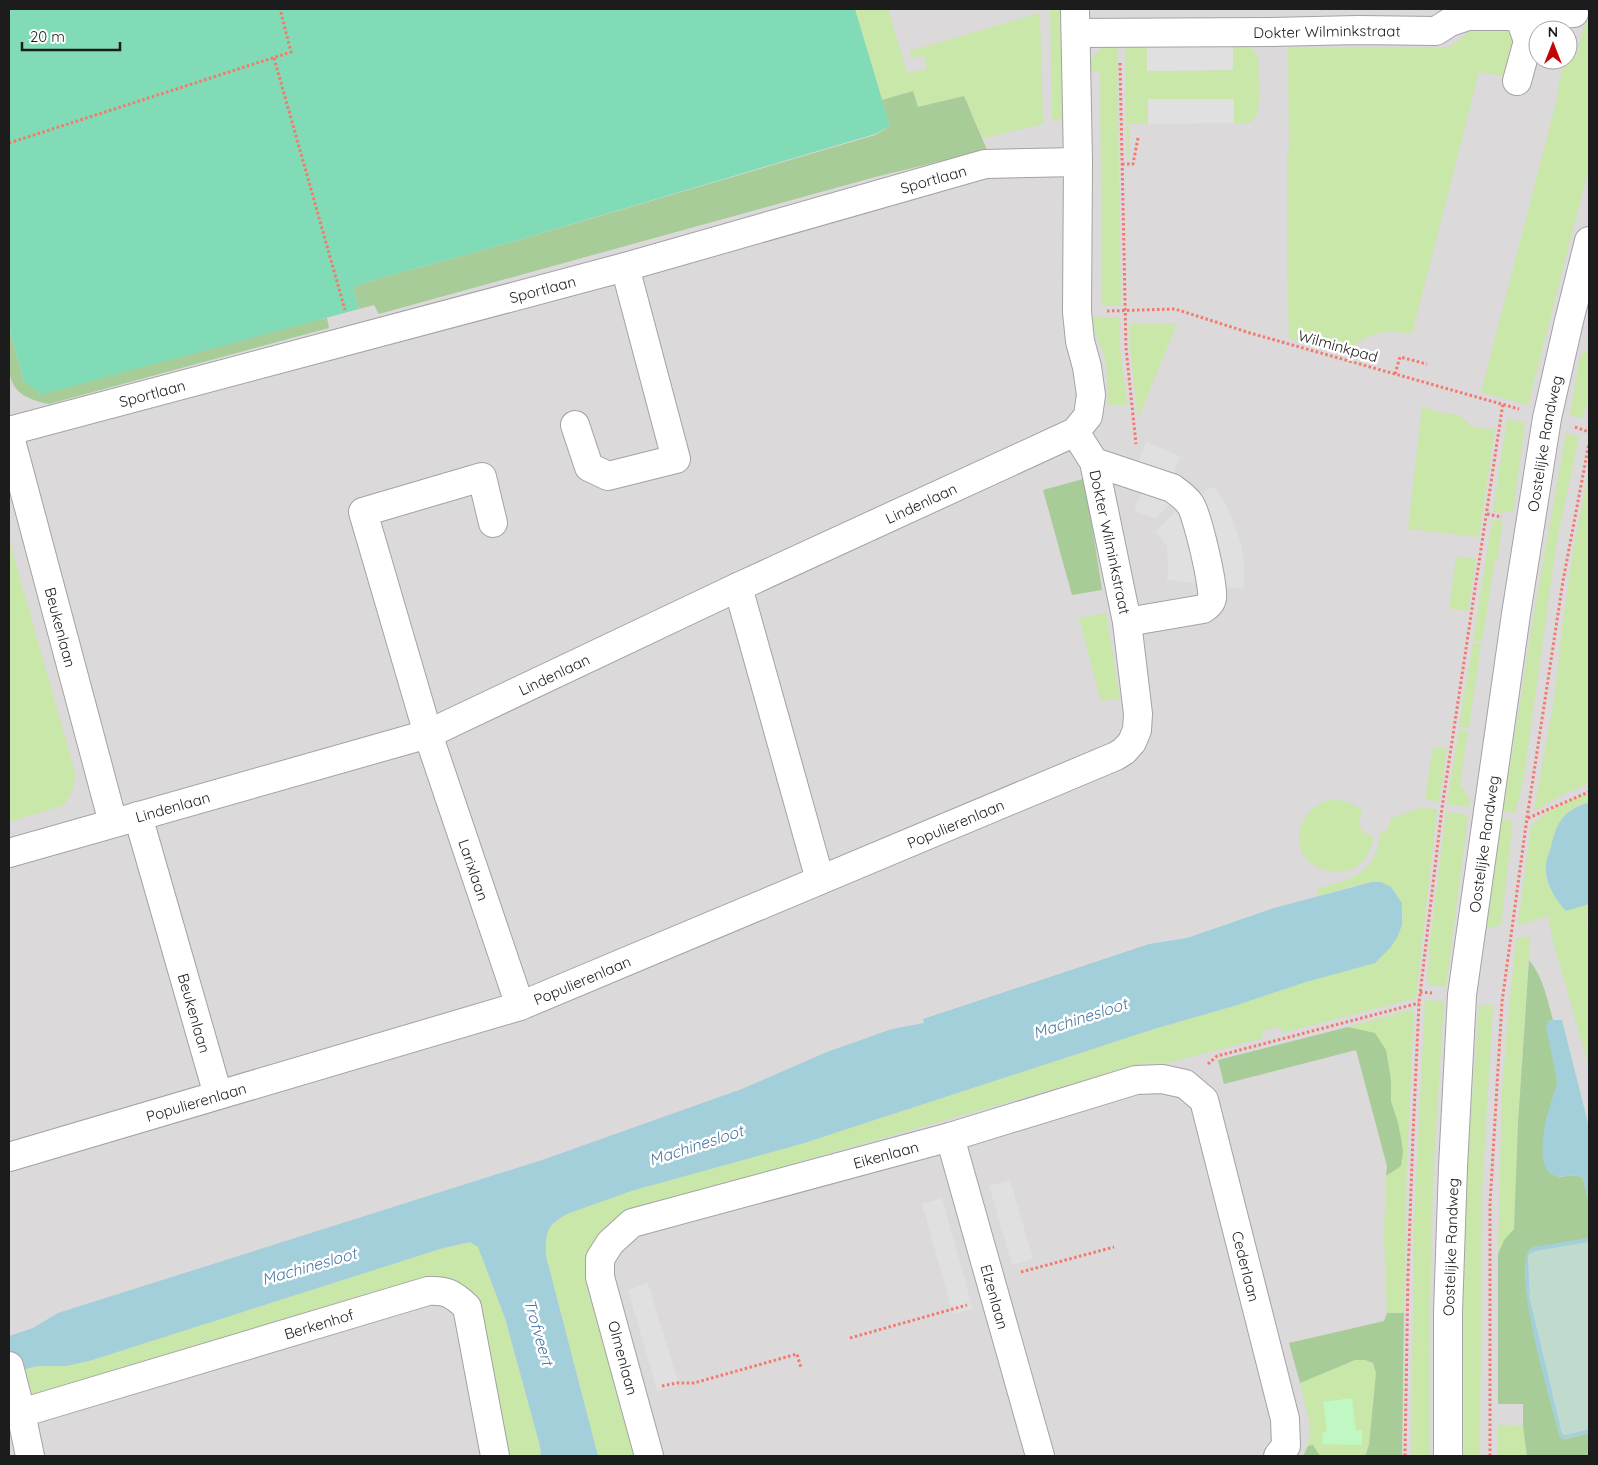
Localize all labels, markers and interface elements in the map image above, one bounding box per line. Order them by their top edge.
scale bar [22,20,120,52]
street label: Dokter Wilminkstraat [1253,20,1401,42]
north arrow [1528,20,1578,70]
text: N [1548,23,1558,41]
text: 20 m [30,27,65,46]
street label: Sportlaan [898,160,968,197]
street label: Sportlaan [507,271,578,307]
street label: Wilminkpad [1296,326,1380,366]
street label: Oostelijke Randweg [1523,373,1566,513]
street label: Sportlaan [117,375,187,411]
street label: Dokter Wilminkstraat [1085,468,1135,616]
street label: Lindenlaan [882,478,960,528]
street label: Beukenlaan [41,585,81,669]
street label: Lindenlaan [515,649,593,699]
street label: Oostelijke Randweg [1464,774,1503,914]
street label: Lindenlaan [133,787,212,826]
street label: Populierenlaan [904,795,1007,852]
street label: Larixlaan [455,837,493,903]
street label: Populierenlaan [530,951,633,1009]
street label: Beukenlaan [174,971,215,1055]
water label: Machinesloot [1030,993,1131,1043]
street label: Populierenlaan [144,1078,248,1126]
water label: Machinesloot [646,1120,747,1170]
street label: Eikenlaan [851,1136,921,1172]
street label: Oostelijke Randweg [1438,1178,1462,1316]
street label: Cederlaan [1228,1229,1264,1303]
water label: Machinesloot [259,1242,360,1289]
street label: Elzenlaan [977,1262,1013,1331]
water label: Trofveert [520,1296,558,1369]
street label: Berkenhof [282,1304,357,1343]
street label: Olmenlaan [604,1319,642,1397]

